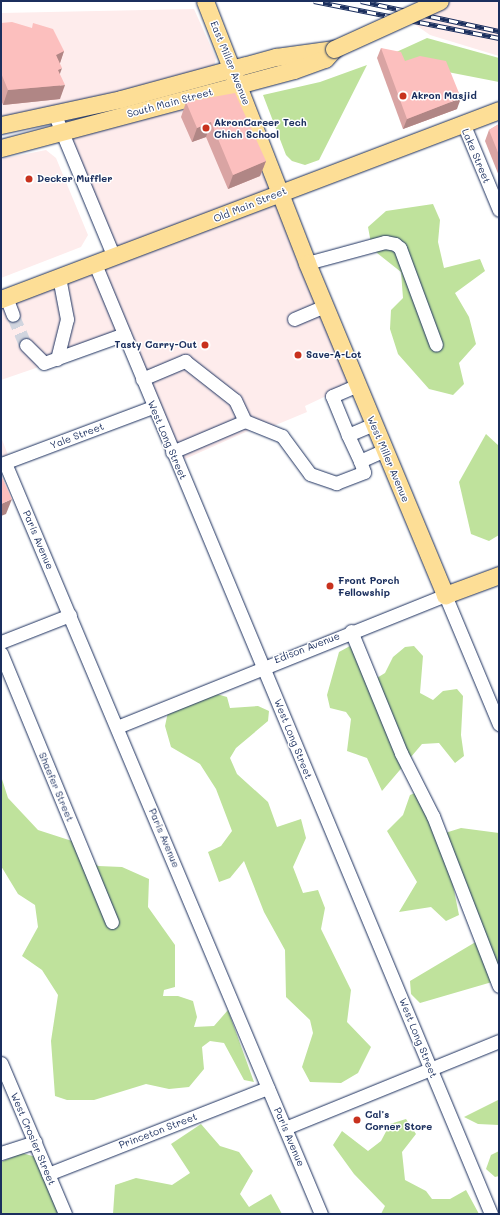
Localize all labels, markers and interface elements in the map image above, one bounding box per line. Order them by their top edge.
street label: East Miller Avenue [208,19,252,107]
street label: South Main Street [126,86,214,120]
place label: Akron Masjid [411,90,477,102]
marker: Akron Masjid [398,91,408,101]
place label: AkronCareer Tech Chich School [214,116,307,140]
marker: AkronCareer Tech Chich School [201,123,211,133]
street label: Lake Street [459,127,493,185]
place label: Decker Muffler [37,173,113,185]
marker: Decker Muffler [24,174,34,184]
street label: Old Main Street [212,185,288,225]
place label: Tasty Carry-Out [115,339,197,351]
marker: Tasty Carry-Out [200,340,210,350]
place label: Save-A-Lot [306,349,361,361]
marker: Save-A-Lot [293,350,303,360]
street label: West Long Street [145,399,189,481]
street label: West Miller Avenue [364,414,412,504]
street label: Yale Street [48,420,106,452]
street label: Paris Avenue [20,509,56,571]
place label: Front Porch Fellowship [338,574,399,598]
marker: Front Porch Fellowship [325,581,335,591]
street label: Edison Avenue [273,630,341,666]
street label: West Long Street [272,697,314,781]
street label: Shaefer Street [36,751,76,823]
street label: Paris Avenue [146,807,182,869]
street label: West Long Street [397,996,439,1080]
street label: West Crosier Street [8,1091,58,1187]
street label: Paris Avenue [271,1106,307,1168]
place label: Cal’s Corner Store [365,1108,432,1132]
street label: Princeton Street [117,1111,199,1151]
marker: Cal’s Corner Store [352,1115,362,1125]

